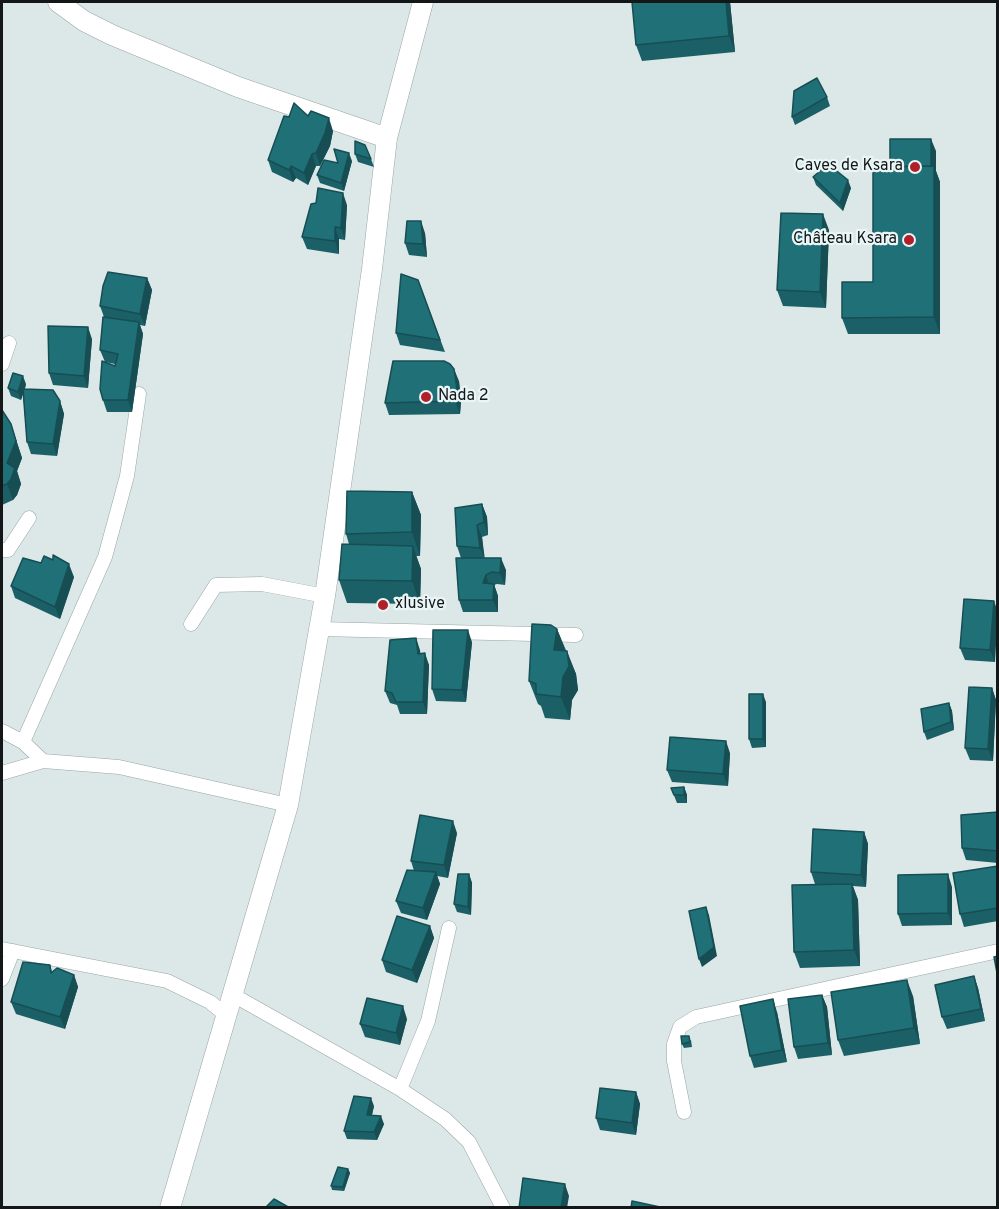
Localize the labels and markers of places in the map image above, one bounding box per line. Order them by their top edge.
place label: Caves de Ksara [794,157,903,177]
marker: Caves de Ksara [908,160,922,174]
place label: Château Ksara [793,230,897,250]
marker: Château Ksara [902,233,916,247]
place label: Nada 2 [438,387,488,407]
marker: Nada 2 [419,390,433,404]
place label: xlusive [395,595,445,615]
marker: xlusive [376,598,390,612]

